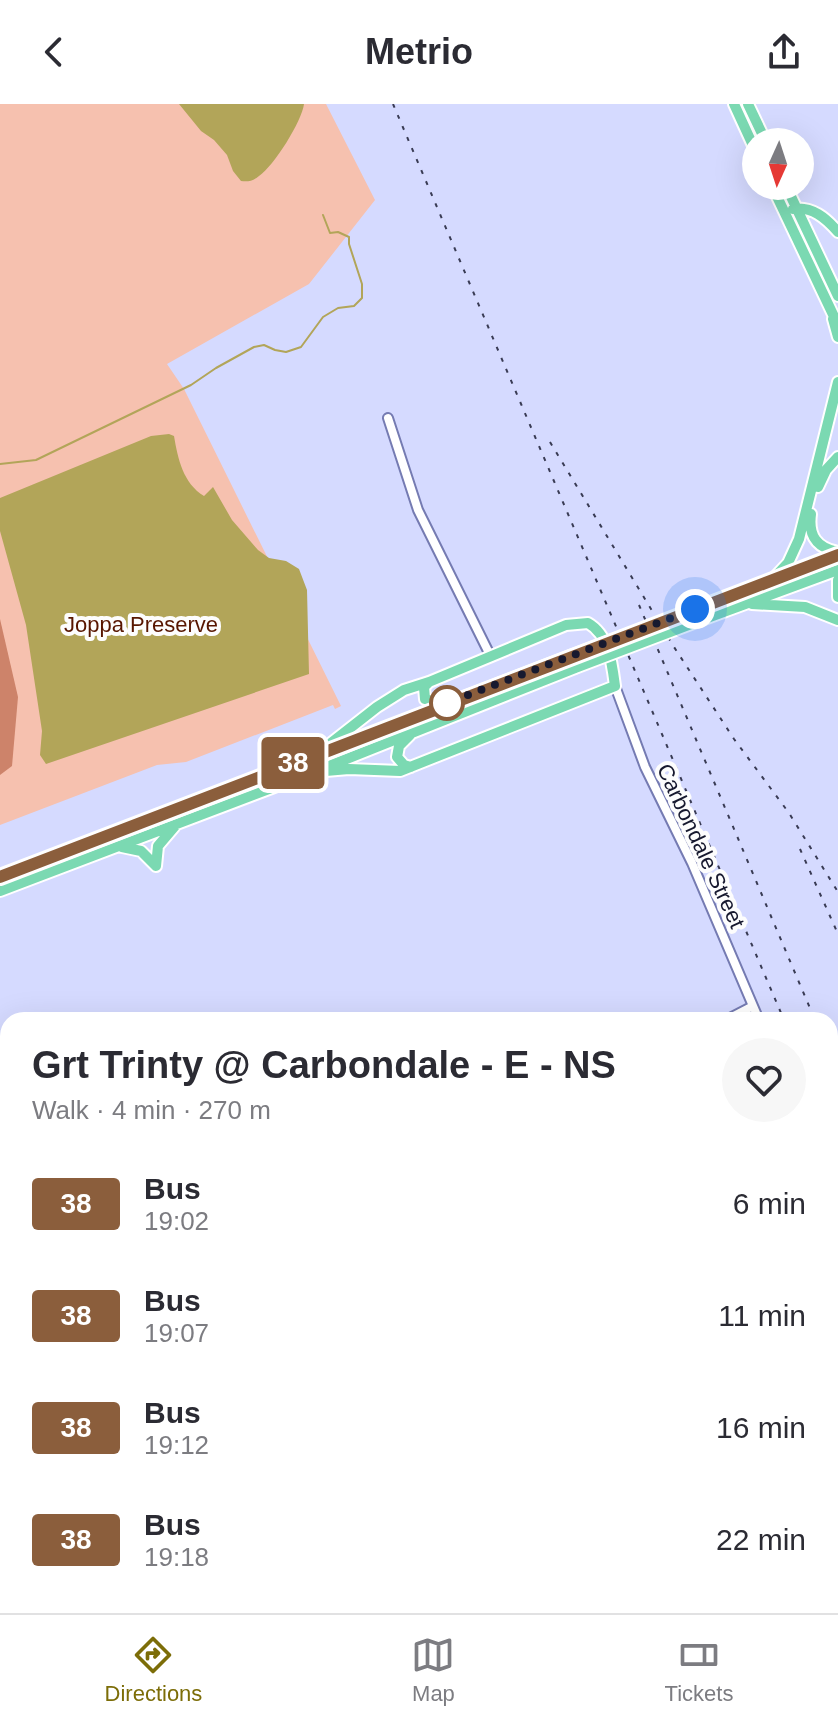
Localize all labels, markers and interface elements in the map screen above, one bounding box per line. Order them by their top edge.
icon: back [32,30,76,74]
icon: share [762,30,806,74]
text: Metrio [365,31,473,72]
north arrow [742,128,814,200]
map controls [742,128,814,200]
your location [675,589,715,629]
park label: Joppa Preserve [64,612,218,637]
unlabelled marker [430,686,464,720]
line badge: 38 [257,737,329,789]
text: 38 [277,747,309,778]
street label: Carbondale Street [652,760,750,932]
button: heart [722,1038,806,1122]
text: Grt Trinty @ Carbondale - E - NS [32,1044,616,1086]
text: Walk · 4 min · 270 m [32,1095,271,1125]
text: Bus [144,1172,201,1205]
text: 6 min [733,1187,806,1220]
text: 38 [60,1188,92,1219]
text: 19:02 [144,1206,209,1236]
text: Bus [144,1284,201,1317]
text: 11 min [718,1299,806,1332]
text: 38 [60,1300,92,1331]
text: 19:07 [144,1318,209,1348]
text: Bus [144,1396,201,1429]
text: 16 min [716,1411,806,1444]
text: 38 [60,1412,92,1443]
text: 19:12 [144,1430,209,1460]
text: Bus [144,1508,201,1541]
text: 22 min [716,1523,806,1556]
text: 38 [60,1524,92,1555]
text: 19:18 [144,1542,209,1572]
tab: Directions [105,1633,202,1707]
tab: Map [411,1633,455,1707]
tab: Tickets [665,1633,733,1707]

